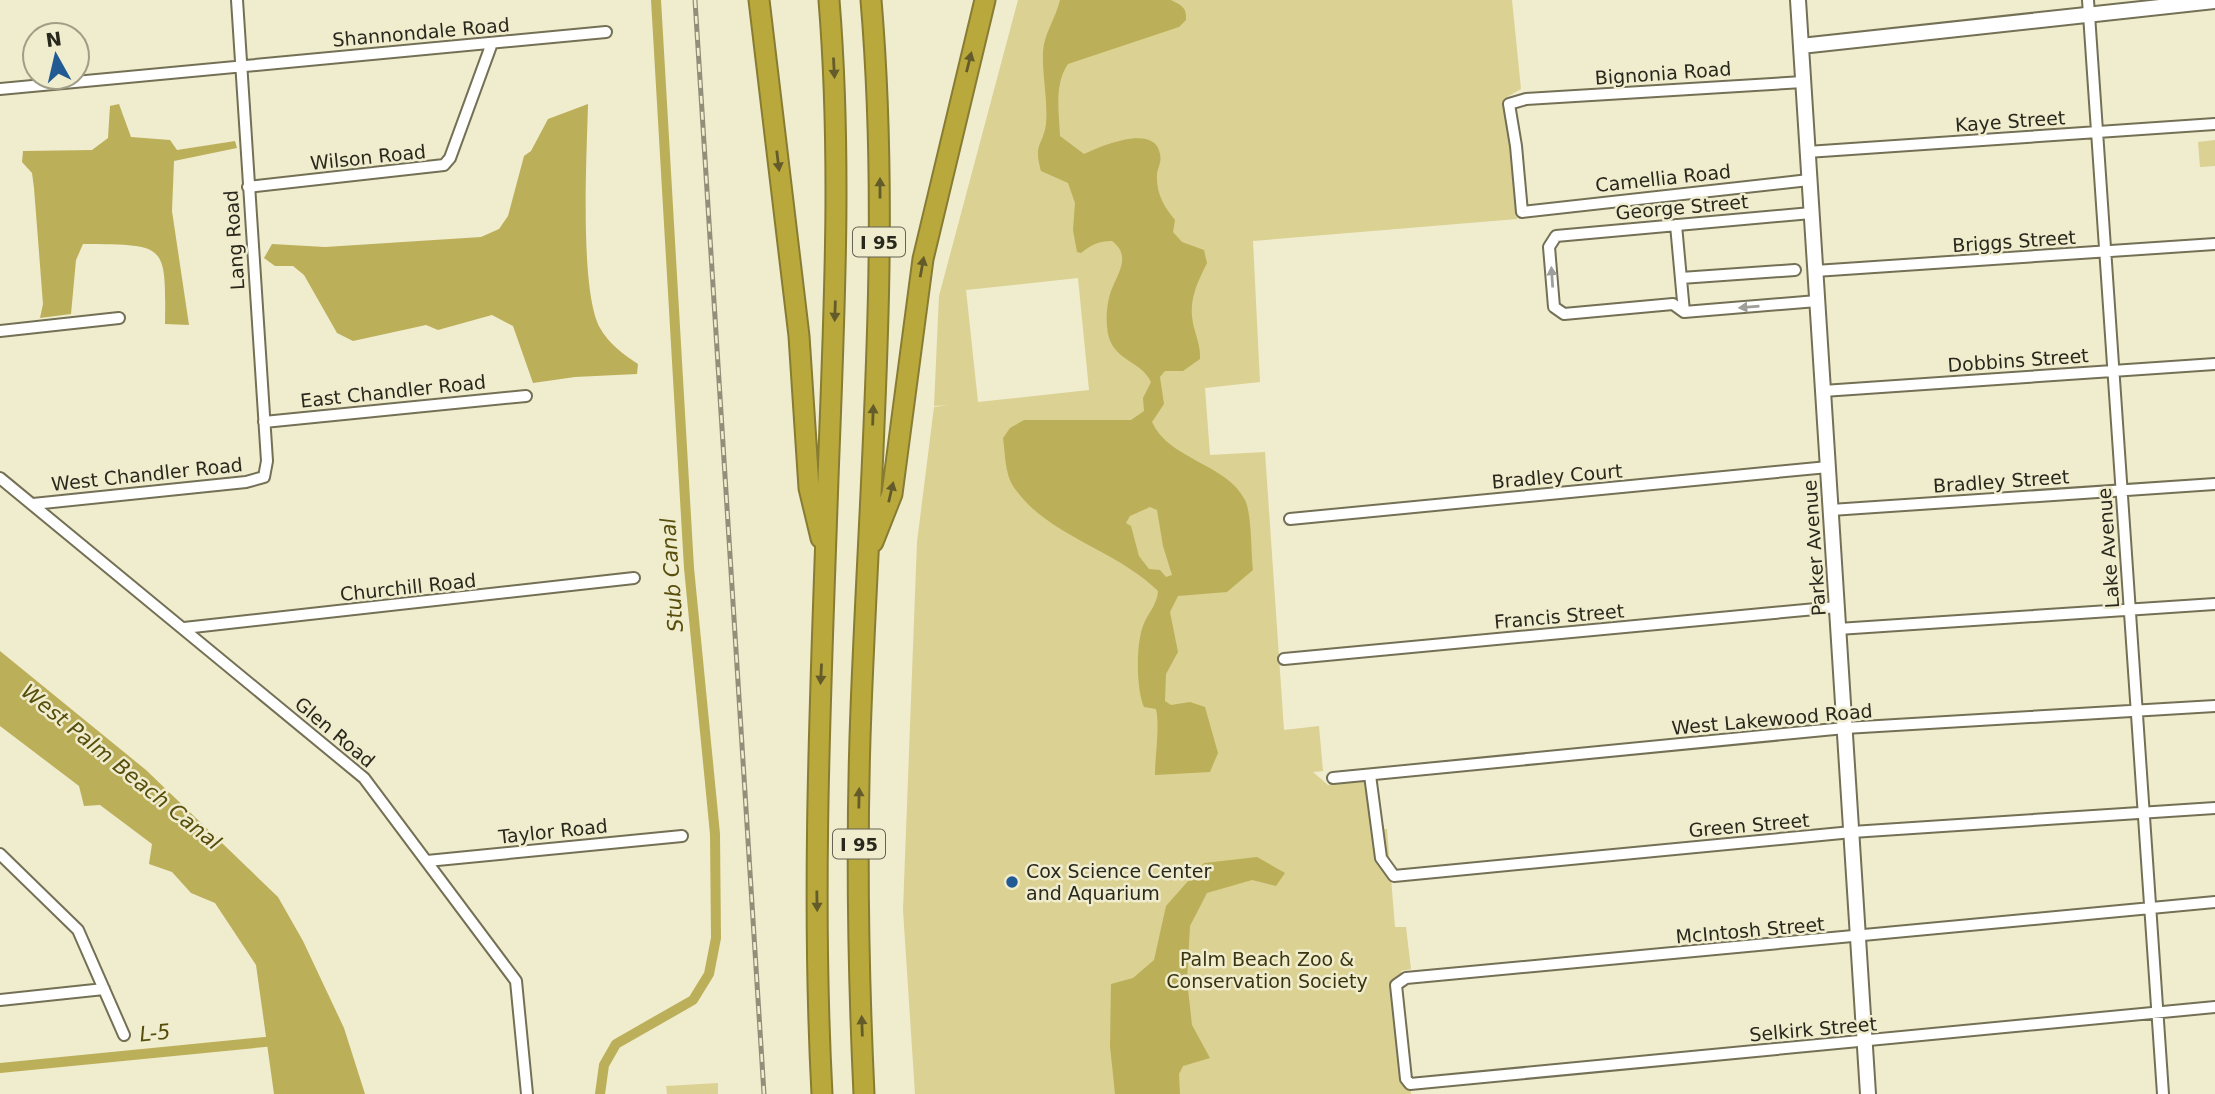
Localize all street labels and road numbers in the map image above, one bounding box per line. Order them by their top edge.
street label: Shannondale Road [331,13,511,51]
street label: Bignonia Road [1594,57,1732,89]
street label: Kaye Street [1954,106,2066,136]
street label: Wilson Road [309,140,427,174]
street label: Camellia Road [1594,160,1732,196]
street label: Lang Road [220,189,248,291]
street label: George Street [1615,190,1749,224]
street label: Briggs Street [1951,226,2077,256]
road number: I 95 [853,228,905,256]
street label: Dobbins Street [1947,344,2089,376]
street label: East Chandler Road [299,370,487,412]
street label: West Chandler Road [50,453,244,495]
street label: Bradley Court [1491,459,1623,493]
street label: Bradley Street [1932,465,2070,497]
street label: Parker Avenue [1798,479,1830,617]
street label: Lake Avenue [2093,487,2123,609]
street label: Churchill Road [339,569,477,605]
street label: Francis Street [1493,599,1625,633]
street label: Glen Road [291,692,379,772]
street label: West Lakewood Road [1671,699,1873,739]
street label: Green Street [1688,809,1810,841]
street label: Taylor Road [496,814,609,848]
road number: I 95 [833,830,885,858]
street label: McIntosh Street [1675,913,1825,947]
street label: Selkirk Street [1748,1012,1878,1046]

